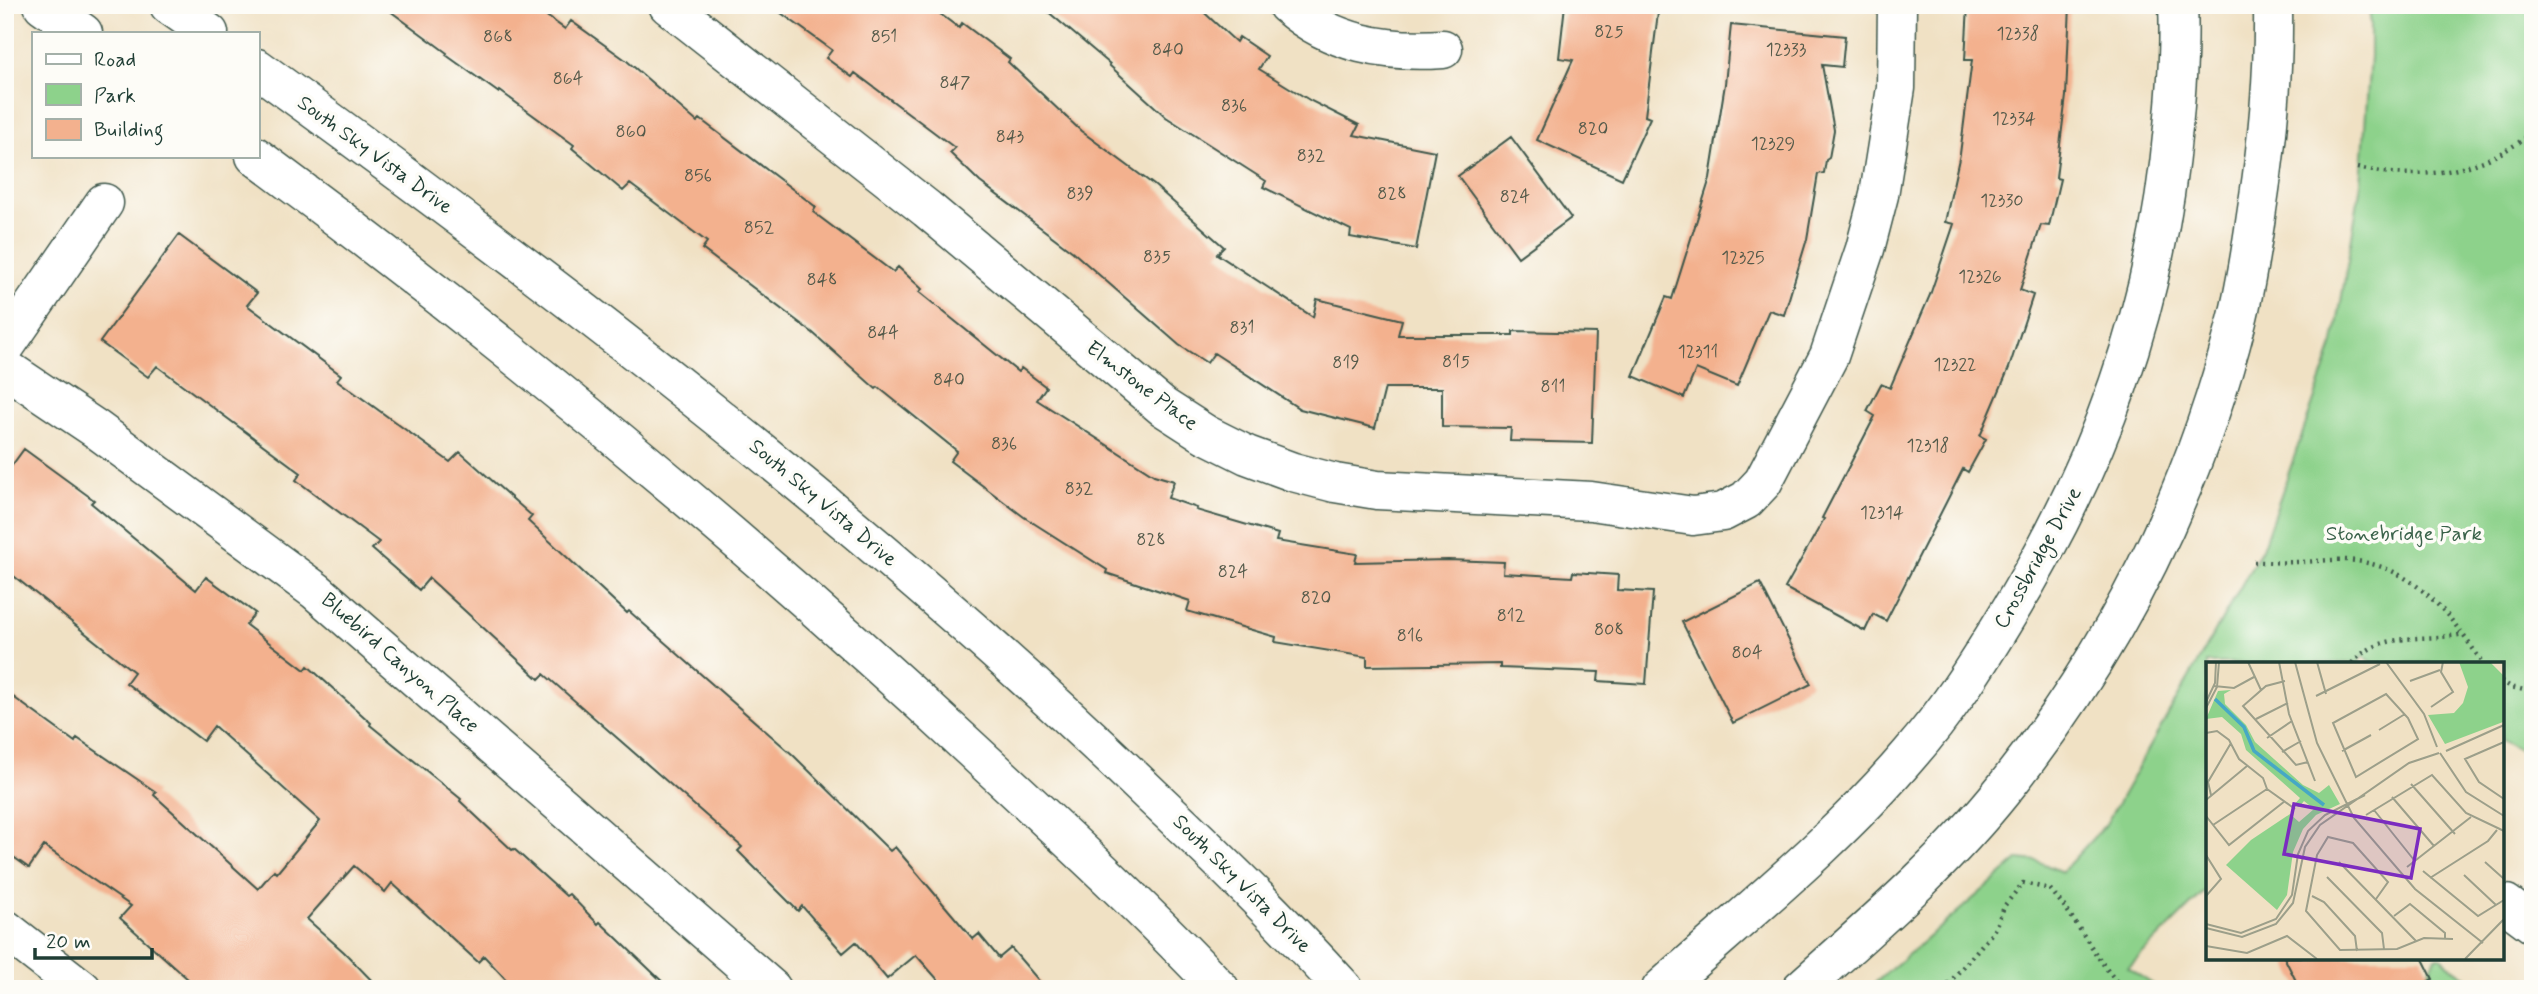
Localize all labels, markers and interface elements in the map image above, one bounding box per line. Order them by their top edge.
house number: 825 [1594,20,1624,44]
house number: 12338 [1997,22,2039,46]
house number: 868 [483,25,513,49]
house number: 851 [871,25,897,49]
legend [32,32,259,158]
house number: 840 [1152,38,1184,62]
house number: 12333 [1766,38,1807,62]
text: Road [94,46,136,74]
house number: 864 [553,67,584,91]
house number: 847 [939,71,971,95]
text: Park [94,82,136,110]
street label: South Sky Vista Drive [292,89,458,221]
house number: 836 [1221,94,1247,118]
house number: 12334 [1992,107,2036,131]
text: Building [94,116,164,146]
house number: 820 [1578,117,1608,141]
house number: 860 [616,120,646,144]
house number: 843 [996,125,1024,149]
house number: 12329 [1751,132,1795,156]
house number: 832 [1297,144,1326,168]
house number: 856 [684,164,712,188]
house number: 839 [1066,182,1094,206]
house number: 828 [1377,182,1407,206]
house number: 824 [1500,185,1531,209]
house number: 12330 [1980,189,2024,213]
house number: 852 [744,216,775,240]
house number: 835 [1143,245,1171,269]
house number: 12325 [1721,246,1765,270]
house number: 12326 [1958,265,2002,289]
house number: 848 [807,268,837,292]
house number: 831 [1230,316,1254,340]
house number: 844 [867,321,899,345]
street label: Elmstone Place [1080,335,1204,437]
house number: 12311 [1678,340,1718,364]
house number: 815 [1442,350,1470,374]
house number: 819 [1332,351,1360,375]
house number: 12322 [1933,353,1977,377]
house number: 840 [933,368,965,392]
house number: 811 [1541,375,1565,399]
house number: 836 [991,432,1017,456]
street label: South Sky Vista Drive [743,433,903,574]
house number: 12318 [1907,434,1949,458]
house number: 832 [1065,477,1094,501]
street label: Crossbridge Drive [1987,482,2089,634]
house number: 12314 [1860,501,1904,525]
park label: Stonebridge Park [2326,520,2483,548]
house number: 828 [1136,528,1166,552]
house number: 824 [1218,560,1249,584]
street label: Bluebird Canyon Place [315,586,485,740]
house number: 820 [1301,586,1331,610]
house number: 812 [1497,604,1526,628]
house number: 808 [1594,618,1624,642]
house number: 816 [1397,624,1423,648]
house number: 804 [1731,641,1763,665]
inset map [2206,662,2503,959]
street label: South Sky Vista Drive [1166,808,1318,960]
scale bar [35,917,152,961]
text: 20 m [46,928,91,956]

